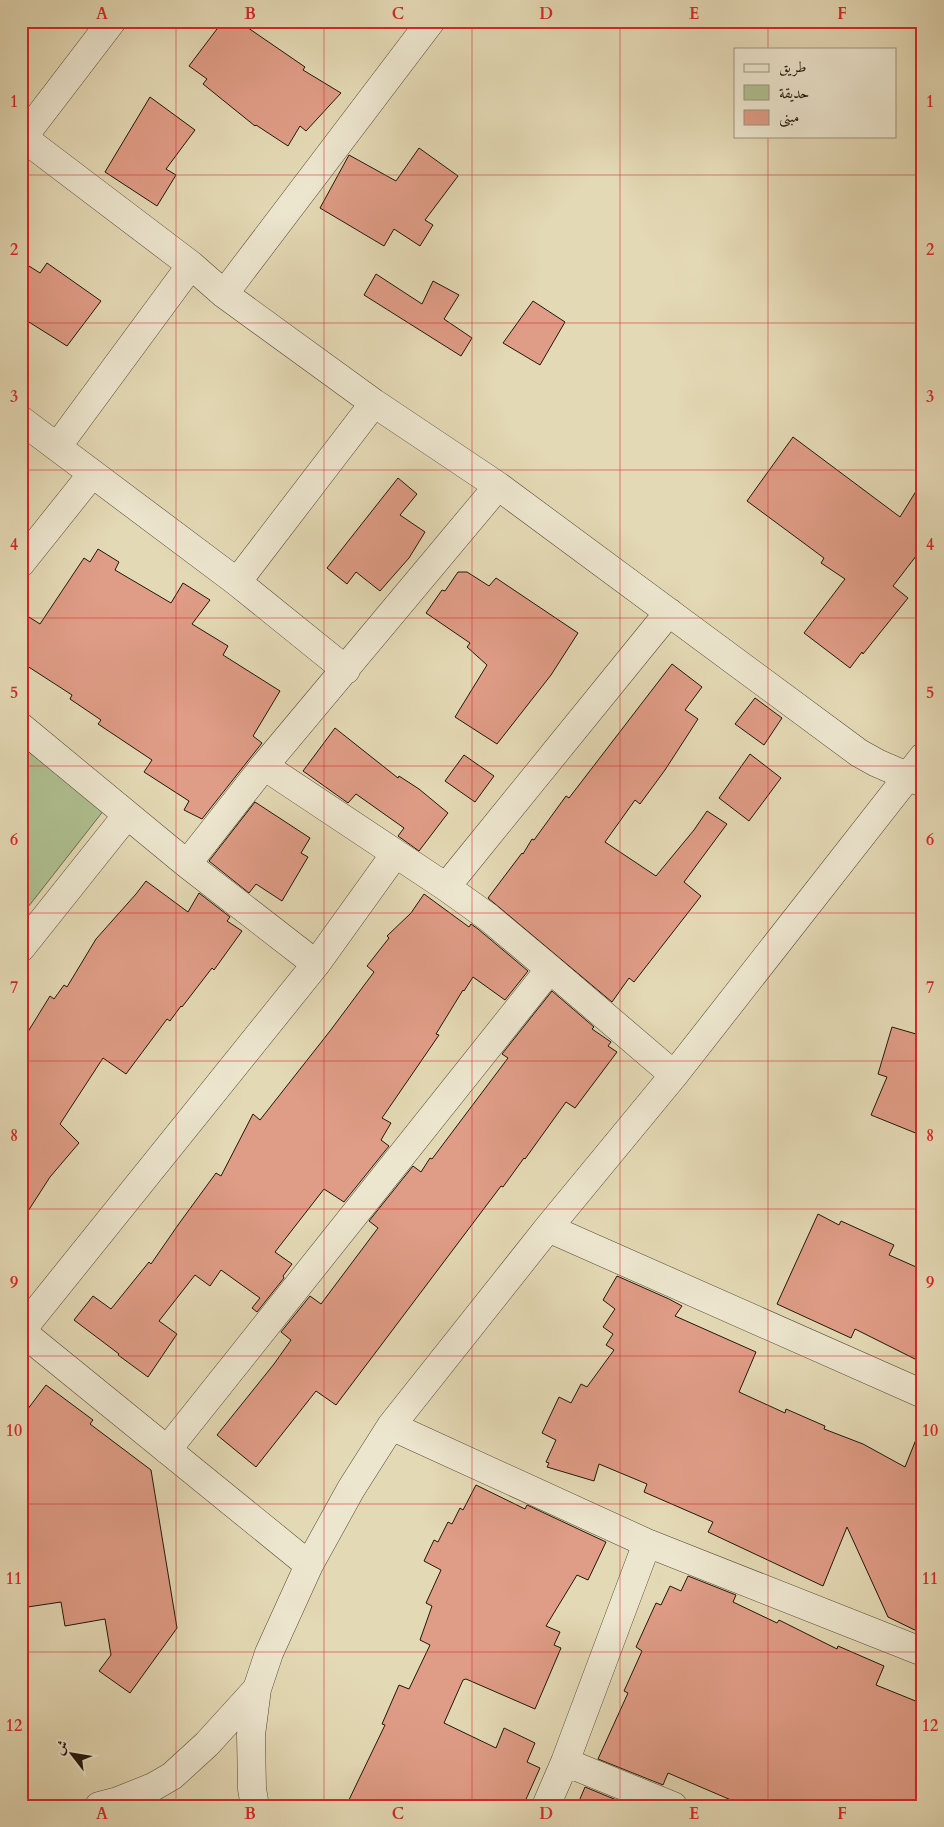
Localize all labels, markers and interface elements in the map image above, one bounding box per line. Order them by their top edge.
text: A [96,3,108,25]
text: B [244,3,256,25]
text: C [392,3,404,25]
text: D [539,3,553,25]
text: E [689,3,699,25]
text: F [837,3,847,25]
legend [734,48,896,138]
text: طريق [779,57,806,77]
text: حديقة [779,83,809,103]
text: 1 [10,91,18,113]
text: 1 [926,91,934,113]
text: مبنى [779,107,799,128]
text: 2 [10,239,18,261]
text: 2 [926,239,934,261]
text: 3 [10,386,18,408]
text: 3 [926,386,934,408]
text: 4 [10,534,18,556]
text: 4 [926,534,934,556]
text: 5 [10,682,18,704]
text: 5 [926,682,934,704]
text: 6 [10,829,18,851]
text: 6 [926,829,934,851]
text: 7 [10,977,18,999]
text: 7 [926,977,934,999]
text: 8 [10,1125,18,1147]
text: 8 [926,1125,934,1147]
text: 9 [10,1272,18,1294]
text: 9 [926,1272,934,1294]
text: 10 [6,1420,22,1442]
text: 10 [922,1420,938,1442]
text: 11 [6,1568,22,1590]
text: 11 [922,1568,938,1590]
text: 12 [6,1715,22,1737]
text: 12 [922,1715,938,1737]
north arrow [48,1730,98,1780]
text: ش [50,1737,73,1758]
text: A [96,1803,108,1825]
text: B [244,1803,256,1825]
text: C [392,1803,404,1825]
text: D [539,1803,553,1825]
text: E [689,1803,699,1825]
text: F [837,1803,847,1825]

